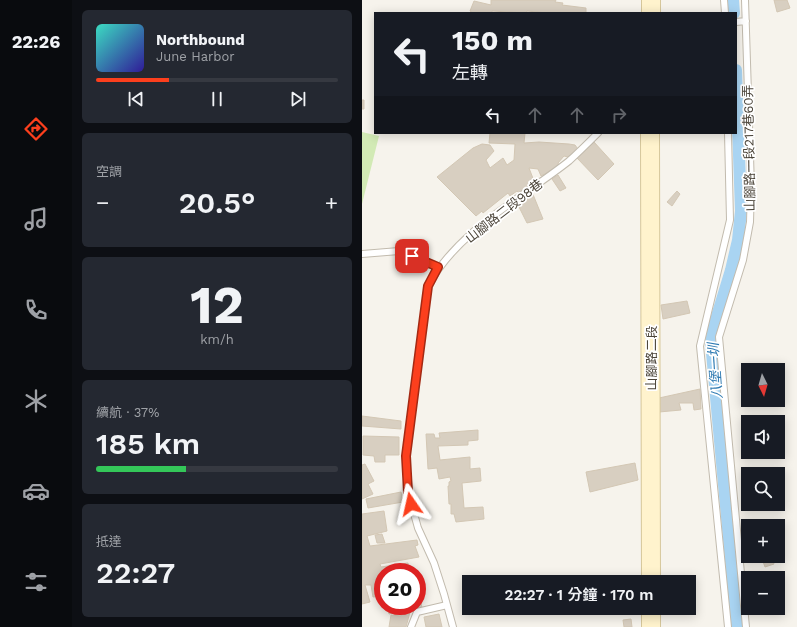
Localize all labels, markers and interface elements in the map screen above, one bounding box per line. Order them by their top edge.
text: 150 m [452,24,533,57]
icon: left [386,28,438,80]
text: 22:26 [12,31,60,52]
text: Northbound [156,31,245,49]
text: June Harbor [156,49,235,64]
text: 左轉 [452,62,488,83]
street label: 山腳路一段217巷60弄 [740,84,758,212]
icon: previous [125,88,147,110]
icon: pause [206,88,228,110]
icon: next [287,88,309,110]
icon: left [482,104,504,126]
icon: ahead [524,104,546,126]
icon: ahead [566,104,588,126]
icon: right [608,104,630,126]
icon: directions [22,115,50,143]
text: 空調 [96,164,122,179]
street label: 山腳路二段98巷 [462,176,546,246]
text: 20.5° [179,185,255,220]
text: − [96,190,109,215]
text: + [325,190,338,215]
icon: music [22,205,50,233]
pin [395,239,429,273]
icon: arrive [401,245,423,267]
text: 12 [190,275,244,336]
icon: phone [22,296,50,324]
street label: 山腳路二段 [644,325,659,391]
text: km/h [200,332,234,347]
water label: 八堡一圳 [705,341,725,399]
north arrow [741,363,785,407]
map controls [741,363,785,615]
icon: climate [22,387,50,415]
text: 續航 · 37% [96,405,159,420]
button: sound [741,415,785,459]
text: 185 km [96,426,200,461]
button: search [741,467,785,511]
icon: car [22,477,50,505]
position arrow [390,483,432,525]
button: + [741,519,785,563]
text: 抵達 [96,534,122,549]
text: 22:27 [96,555,175,590]
speed limit sign: 20 [374,563,426,615]
icon: filters [22,568,50,596]
button: − [741,571,785,615]
text: 22:27 · 1 分鐘 · 170 m [505,586,653,604]

